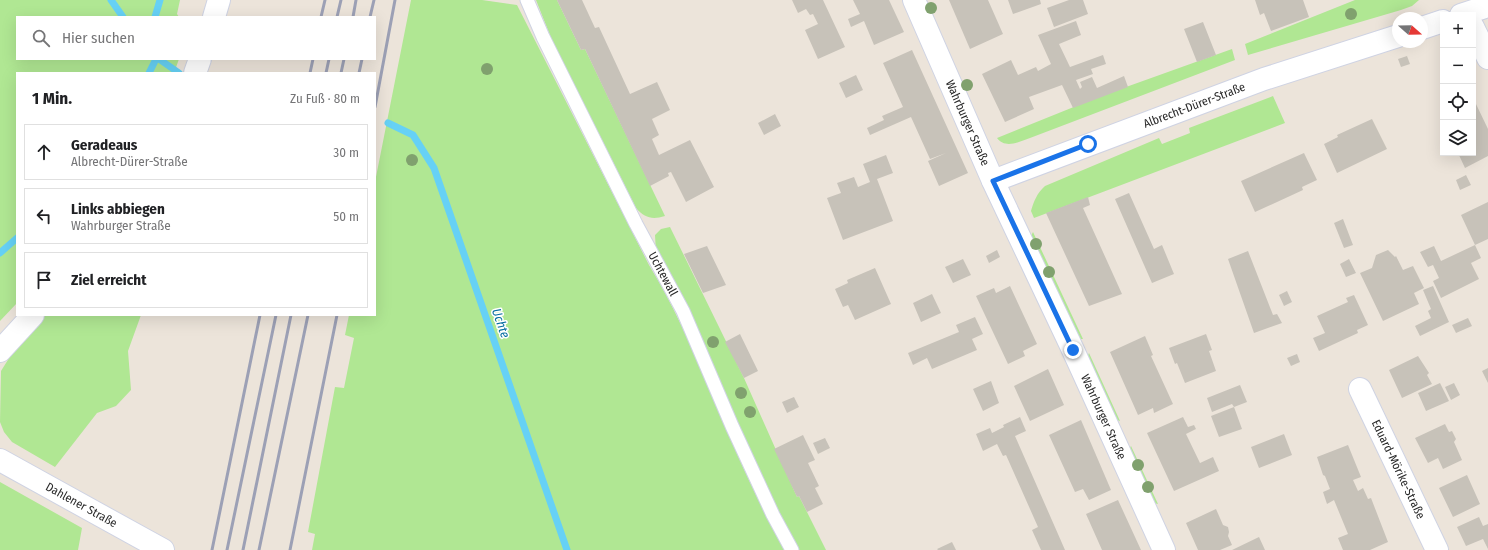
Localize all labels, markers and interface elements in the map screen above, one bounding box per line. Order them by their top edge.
north arrow [1392,12,1428,48]
map controls [1440,12,1476,156]
button: + [1440,12,1476,48]
search box [16,16,376,60]
icon: search [30,27,52,49]
text: Hier suchen [62,29,135,47]
button: − [1440,48,1476,84]
street label: Wahrburger Straße [943,78,992,168]
street label: Albrecht-Dürer-Straße [1141,80,1247,131]
button: locate [1440,84,1476,120]
text: 1 Min. [32,88,72,109]
text: Zu Fuß · 80 m [290,91,360,106]
button: layers [1440,120,1476,156]
route start [1079,135,1097,153]
text: Geradeaus [71,136,137,154]
icon: ahead [33,141,55,163]
text: 30 m [333,145,359,160]
text: Albrecht-Dürer-Straße [71,154,188,169]
text: Links abbiegen [71,200,165,218]
icon: left [33,205,55,227]
text: 50 m [333,209,359,224]
text: Wahrburger Straße [71,218,171,233]
street label: Uchtewall [645,250,681,298]
icon: arrive [33,269,55,291]
text: Ziel erreicht [71,271,146,289]
water label: Uchte [489,306,513,340]
route end [1064,341,1082,359]
street label: Wahrburger Straße [1078,372,1129,462]
street label: Eduard-Mörike-Straße [1369,417,1428,521]
street label: Dahlener Straße [43,480,120,530]

